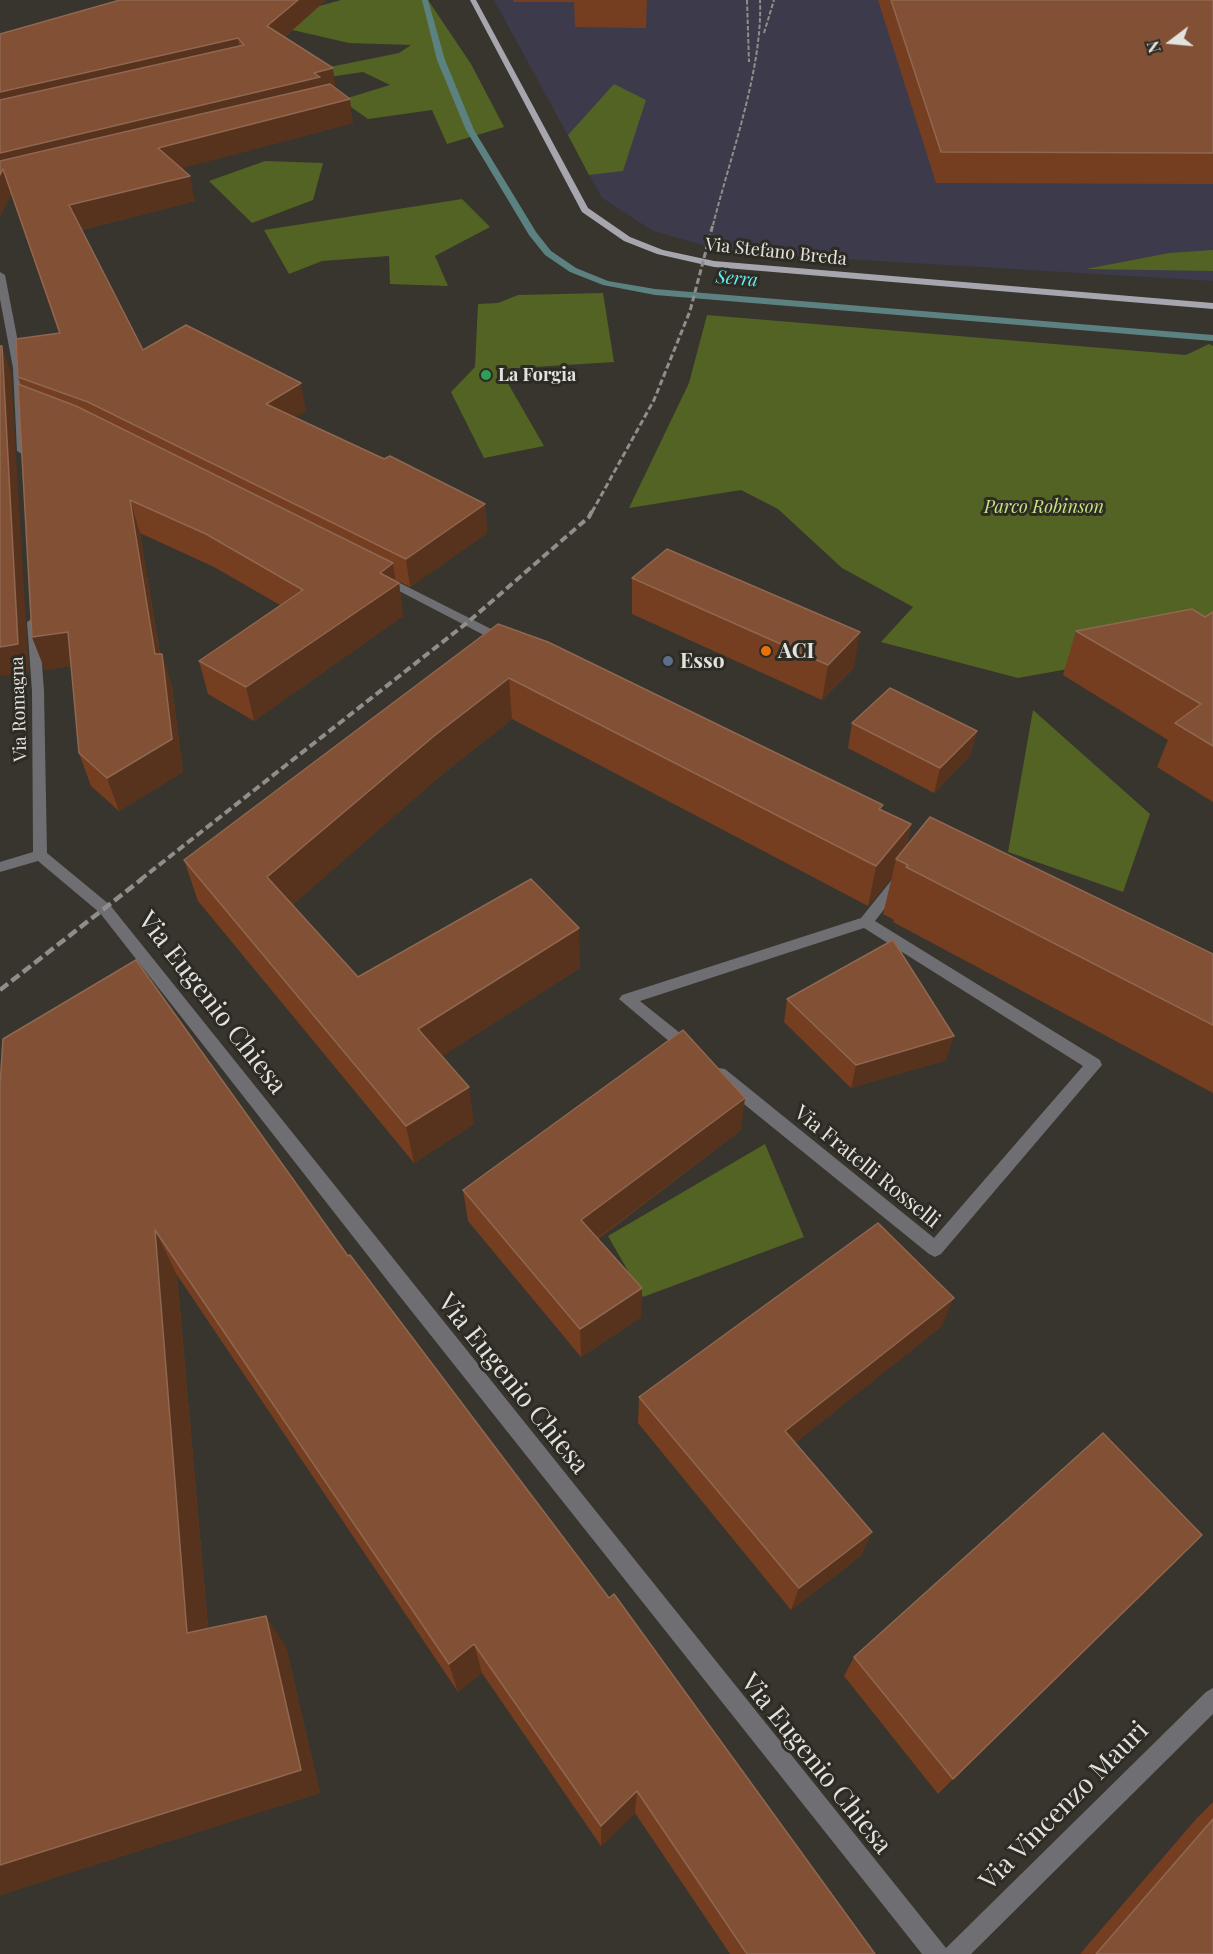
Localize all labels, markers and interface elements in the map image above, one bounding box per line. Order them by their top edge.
north arrow [1141,12,1201,72]
text: N [1142,39,1165,56]
street label: Via Stefano Breda [704,234,848,270]
water label: Serra [715,266,759,292]
place label: La Forgia [498,364,576,386]
marker: La Forgia [479,368,493,382]
park label: Parco Robinson [984,496,1104,518]
place label: ACI [778,638,814,664]
marker: ACI [759,644,773,658]
place label: Esso [680,648,725,674]
marker: Esso [661,654,675,668]
street label: Via Romagna [6,656,32,762]
street label: Via Eugenio Chiesa [131,906,293,1100]
street label: Via Fratelli Rosselli [789,1100,945,1234]
street label: Via Eugenio Chiesa [431,1288,595,1480]
street label: Via Eugenio Chiesa [734,1668,898,1860]
street label: Via Vincenzo Mauri [973,1715,1155,1897]

